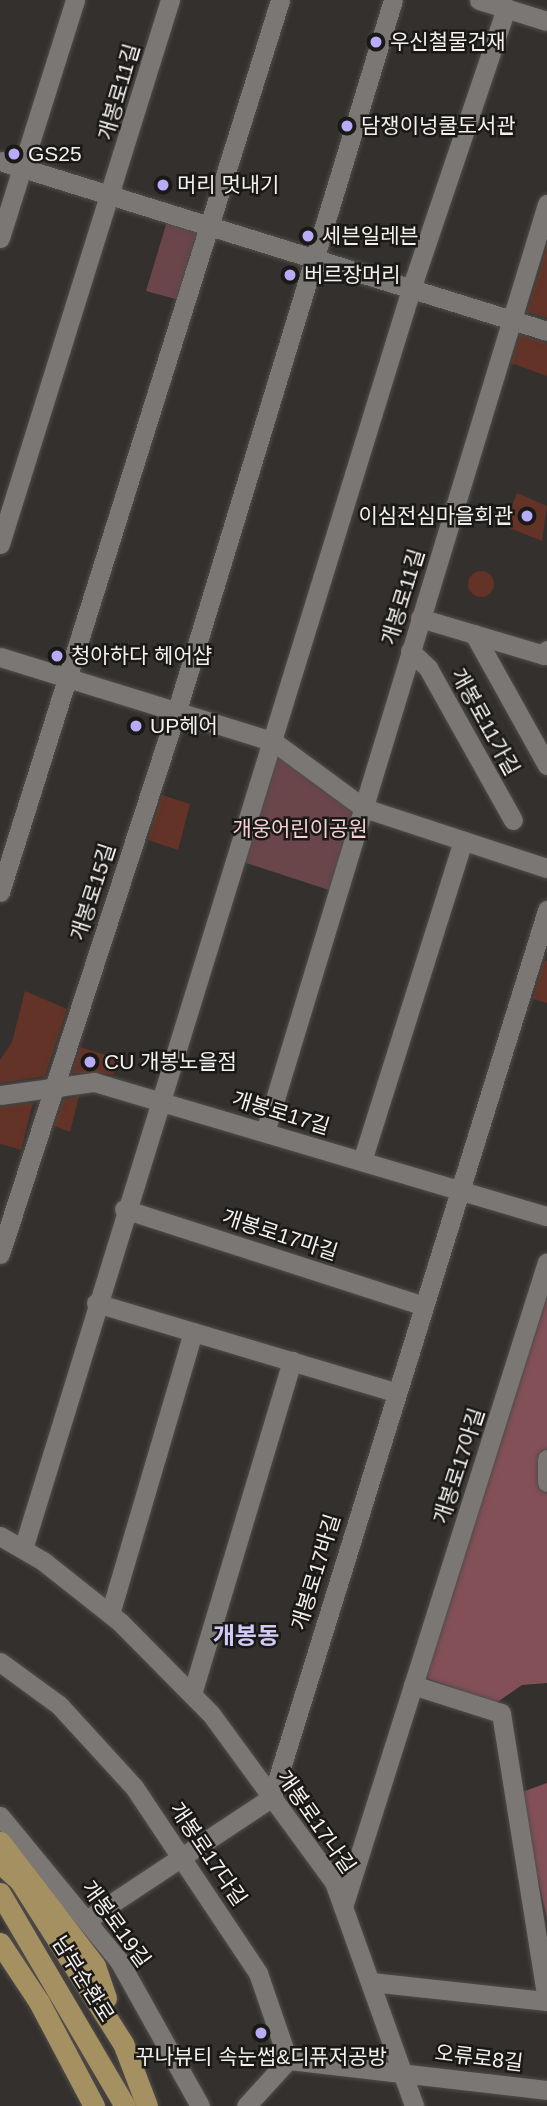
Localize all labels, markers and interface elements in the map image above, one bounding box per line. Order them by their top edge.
place label: 우신철물건재 [390,29,506,55]
marker: 우신철물건재 [368,34,384,50]
street label: 개봉로11길 [93,41,145,143]
place label: 담쟁이넝쿨도서관 [361,113,516,139]
marker: 담쟁이넝쿨도서관 [339,118,355,134]
place label: GS25 [28,141,82,167]
marker: GS25 [6,146,22,162]
place label: 머리 멋내기 [177,172,279,198]
marker: 머리 멋내기 [155,177,171,193]
place label: 세븐일레븐 [322,223,419,249]
marker: 세븐일레븐 [300,228,316,244]
place label: 버르장머리 [304,262,401,288]
marker: 버르장머리 [282,267,298,283]
place label: 이심전심마을회관 [358,503,513,529]
marker: 이심전심마을회관 [519,508,535,524]
street label: 개봉로11길 [376,546,430,648]
place label: 청아하다 헤어샵 [71,643,212,669]
marker: 청아하다 헤어샵 [49,648,65,664]
street label: 개봉로11가길 [445,664,525,780]
place label: UP헤어 [150,713,218,739]
marker: UP헤어 [128,718,144,734]
park label: 개웅어린이공원 [232,816,368,842]
street label: 개봉로15길 [65,840,121,944]
place label: CU 개봉노을점 [104,1049,237,1075]
marker: CU 개봉노을점 [82,1054,98,1070]
street label: 개봉로17길 [229,1086,333,1140]
street label: 개봉로17마길 [219,1204,341,1266]
street label: 개봉로17아길 [428,1405,490,1527]
street label: 개봉로17바길 [286,1511,346,1633]
district label: 개봉동 [213,1622,279,1650]
street label: 개봉로17나길 [271,1766,361,1878]
street label: 개봉로17다길 [164,1797,252,1911]
street label: 개봉로19길 [76,1876,156,1972]
street label: 남부순환로 [47,1931,119,2027]
marker: 꾸나뷰티 속눈썹&디퓨저공방 [253,2025,269,2041]
street label: 오류로8길 [433,2040,525,2076]
place label: 꾸나뷰티 속눈썹&디퓨저공방 [135,2044,387,2070]

